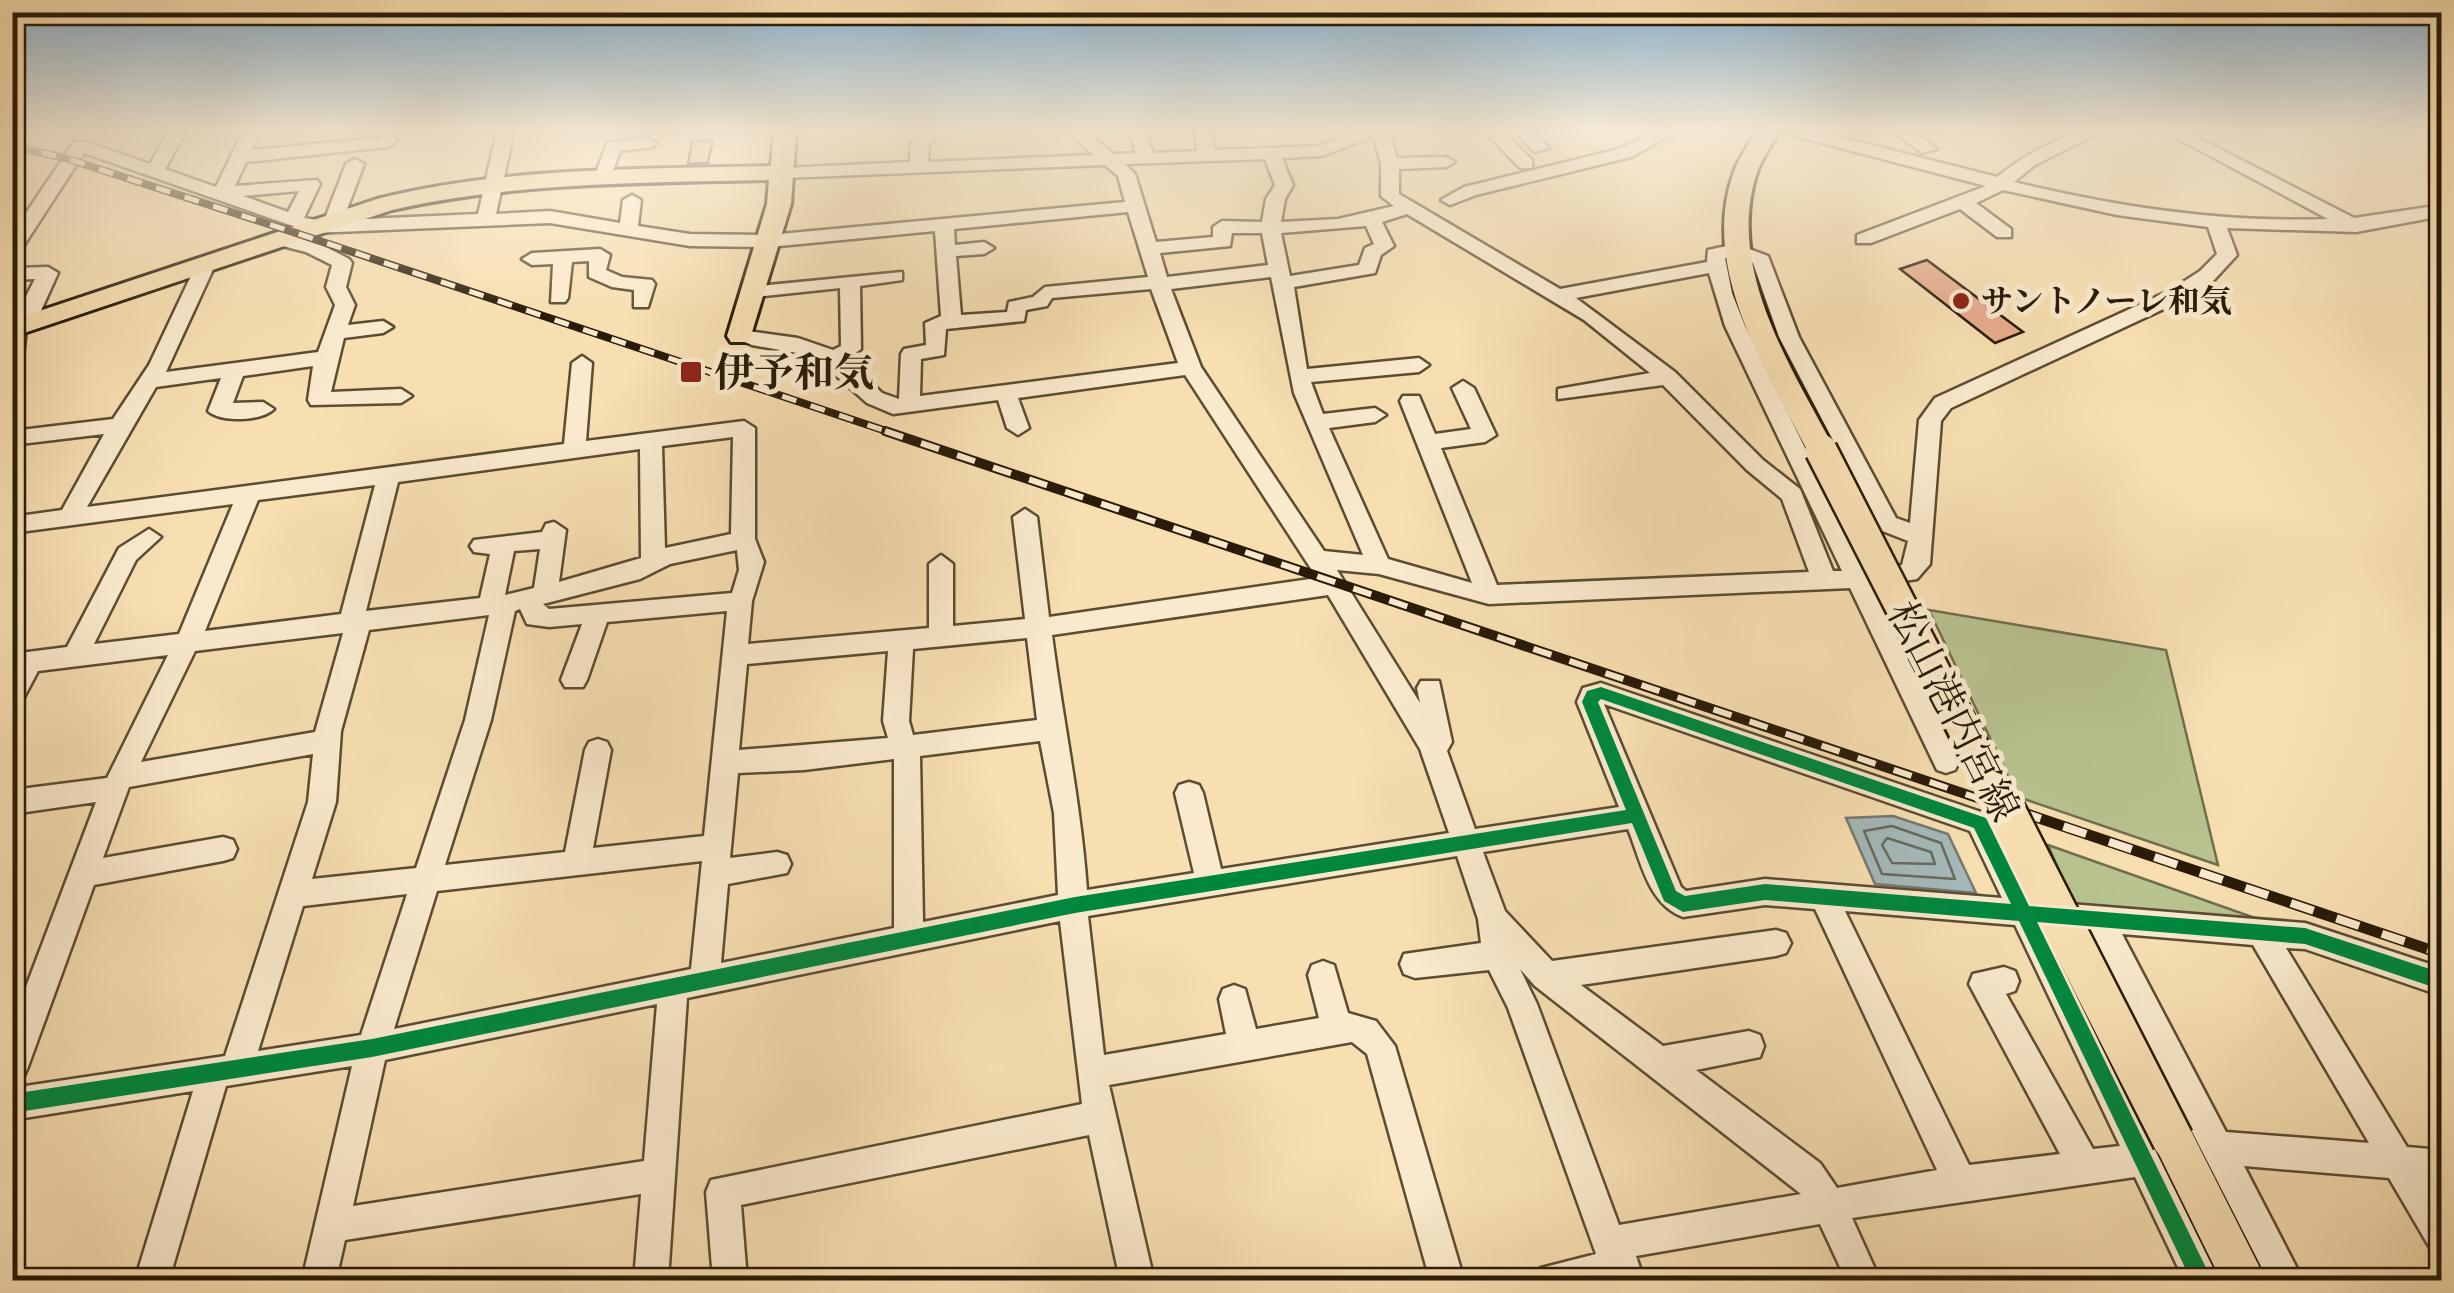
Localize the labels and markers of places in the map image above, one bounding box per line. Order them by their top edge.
place label: サントノーレ和気 [1981,280,2232,322]
marker: サントノーレ和気 [1950,290,1972,312]
place label: 伊予和気 [714,346,874,398]
marker: 伊予和気 [678,359,704,385]

